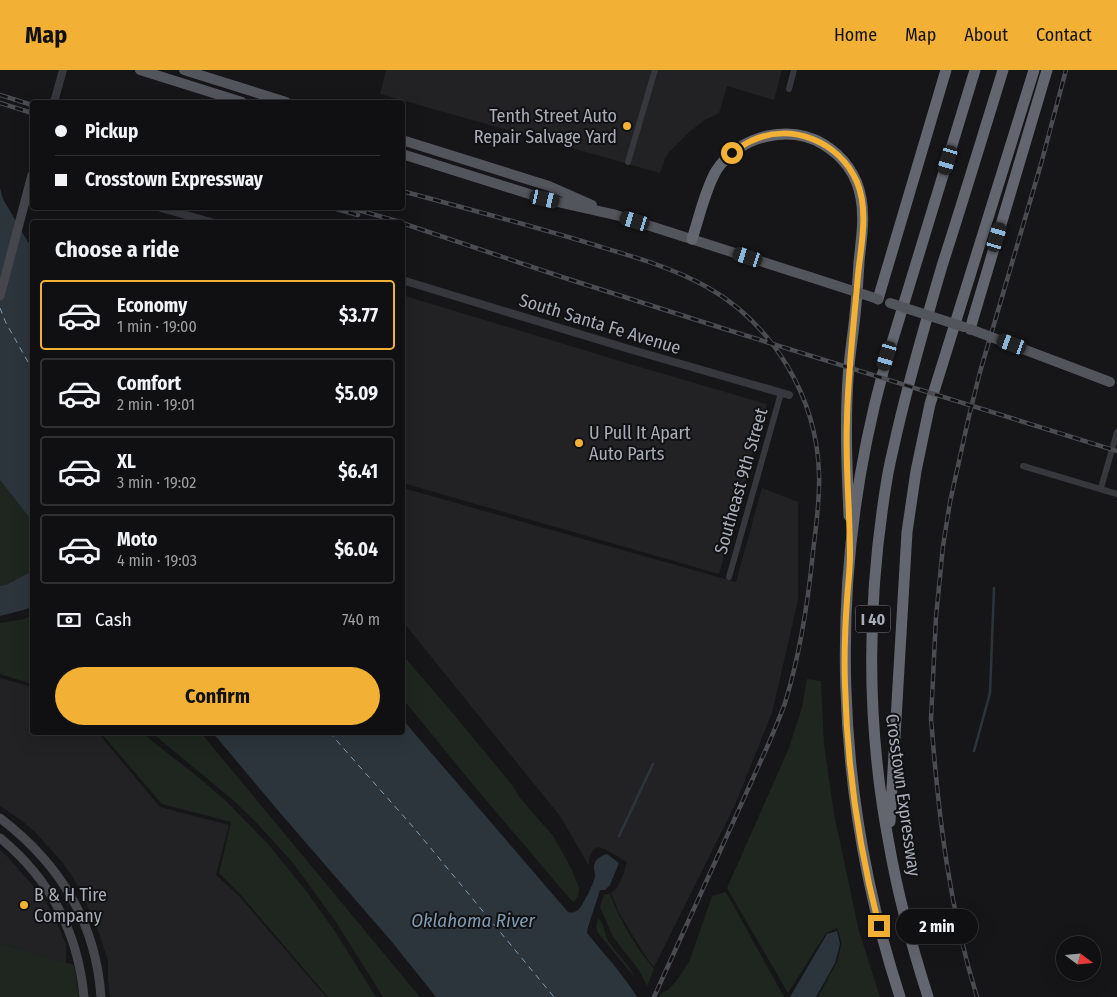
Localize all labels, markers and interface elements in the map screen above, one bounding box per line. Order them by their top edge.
text: Map [25,21,67,49]
text: Home [834,24,877,46]
text: Map [905,24,936,46]
text: About [964,24,1008,46]
text: Contact [1036,24,1092,46]
place label: Tenth Street Auto Repair Salvage Yard [474,105,617,148]
text: Pickup [85,120,138,143]
marker: Tenth Street Auto Repair Salvage Yard [621,120,633,132]
route start [721,142,743,164]
car [936,143,959,177]
text: Crosstown Expressway [85,168,263,191]
car [528,188,561,210]
car [618,209,651,233]
car [985,220,1008,254]
text: Choose a ride [55,236,179,263]
car [731,245,764,269]
street label: South Santa Fe Avenue [516,289,684,359]
icon: car [57,293,102,338]
text: Economy [117,294,187,317]
text: $3.77 [339,304,378,327]
text: 1 min · 19:00 [117,317,197,336]
car [995,332,1028,356]
car [875,339,898,373]
icon: car [57,371,102,416]
text: Comfort [117,372,181,395]
text: $5.09 [335,382,378,405]
text: 2 min · 19:01 [117,395,195,414]
street label: Southeast 9th Street [710,405,772,557]
place label: U Pull It Apart Auto Parts [589,422,691,465]
marker: U Pull It Apart Auto Parts [573,437,585,449]
icon: car [57,449,102,494]
text: XL [117,450,136,473]
text: $6.41 [338,460,378,483]
text: 3 min · 19:02 [117,473,196,492]
icon: car [57,527,102,572]
text: Moto [117,528,157,551]
text: $6.04 [334,538,378,561]
text: 4 min · 19:03 [117,551,197,570]
icon: cash [55,606,83,634]
road number: I 40 [856,606,890,632]
text: Cash [95,608,132,631]
text: 740 m [342,610,380,629]
button: Confirm [55,667,380,725]
street label: Crosstown Expressway [881,712,925,878]
place label: B & H Tire Company [34,884,107,927]
marker: B & H Tire Company [18,899,30,911]
callout: 2 min [896,908,979,944]
water label: Oklahoma River [411,909,536,932]
route end [868,915,890,937]
text: 2 min [919,917,955,936]
north arrow [1056,936,1101,981]
map controls [1056,936,1101,981]

